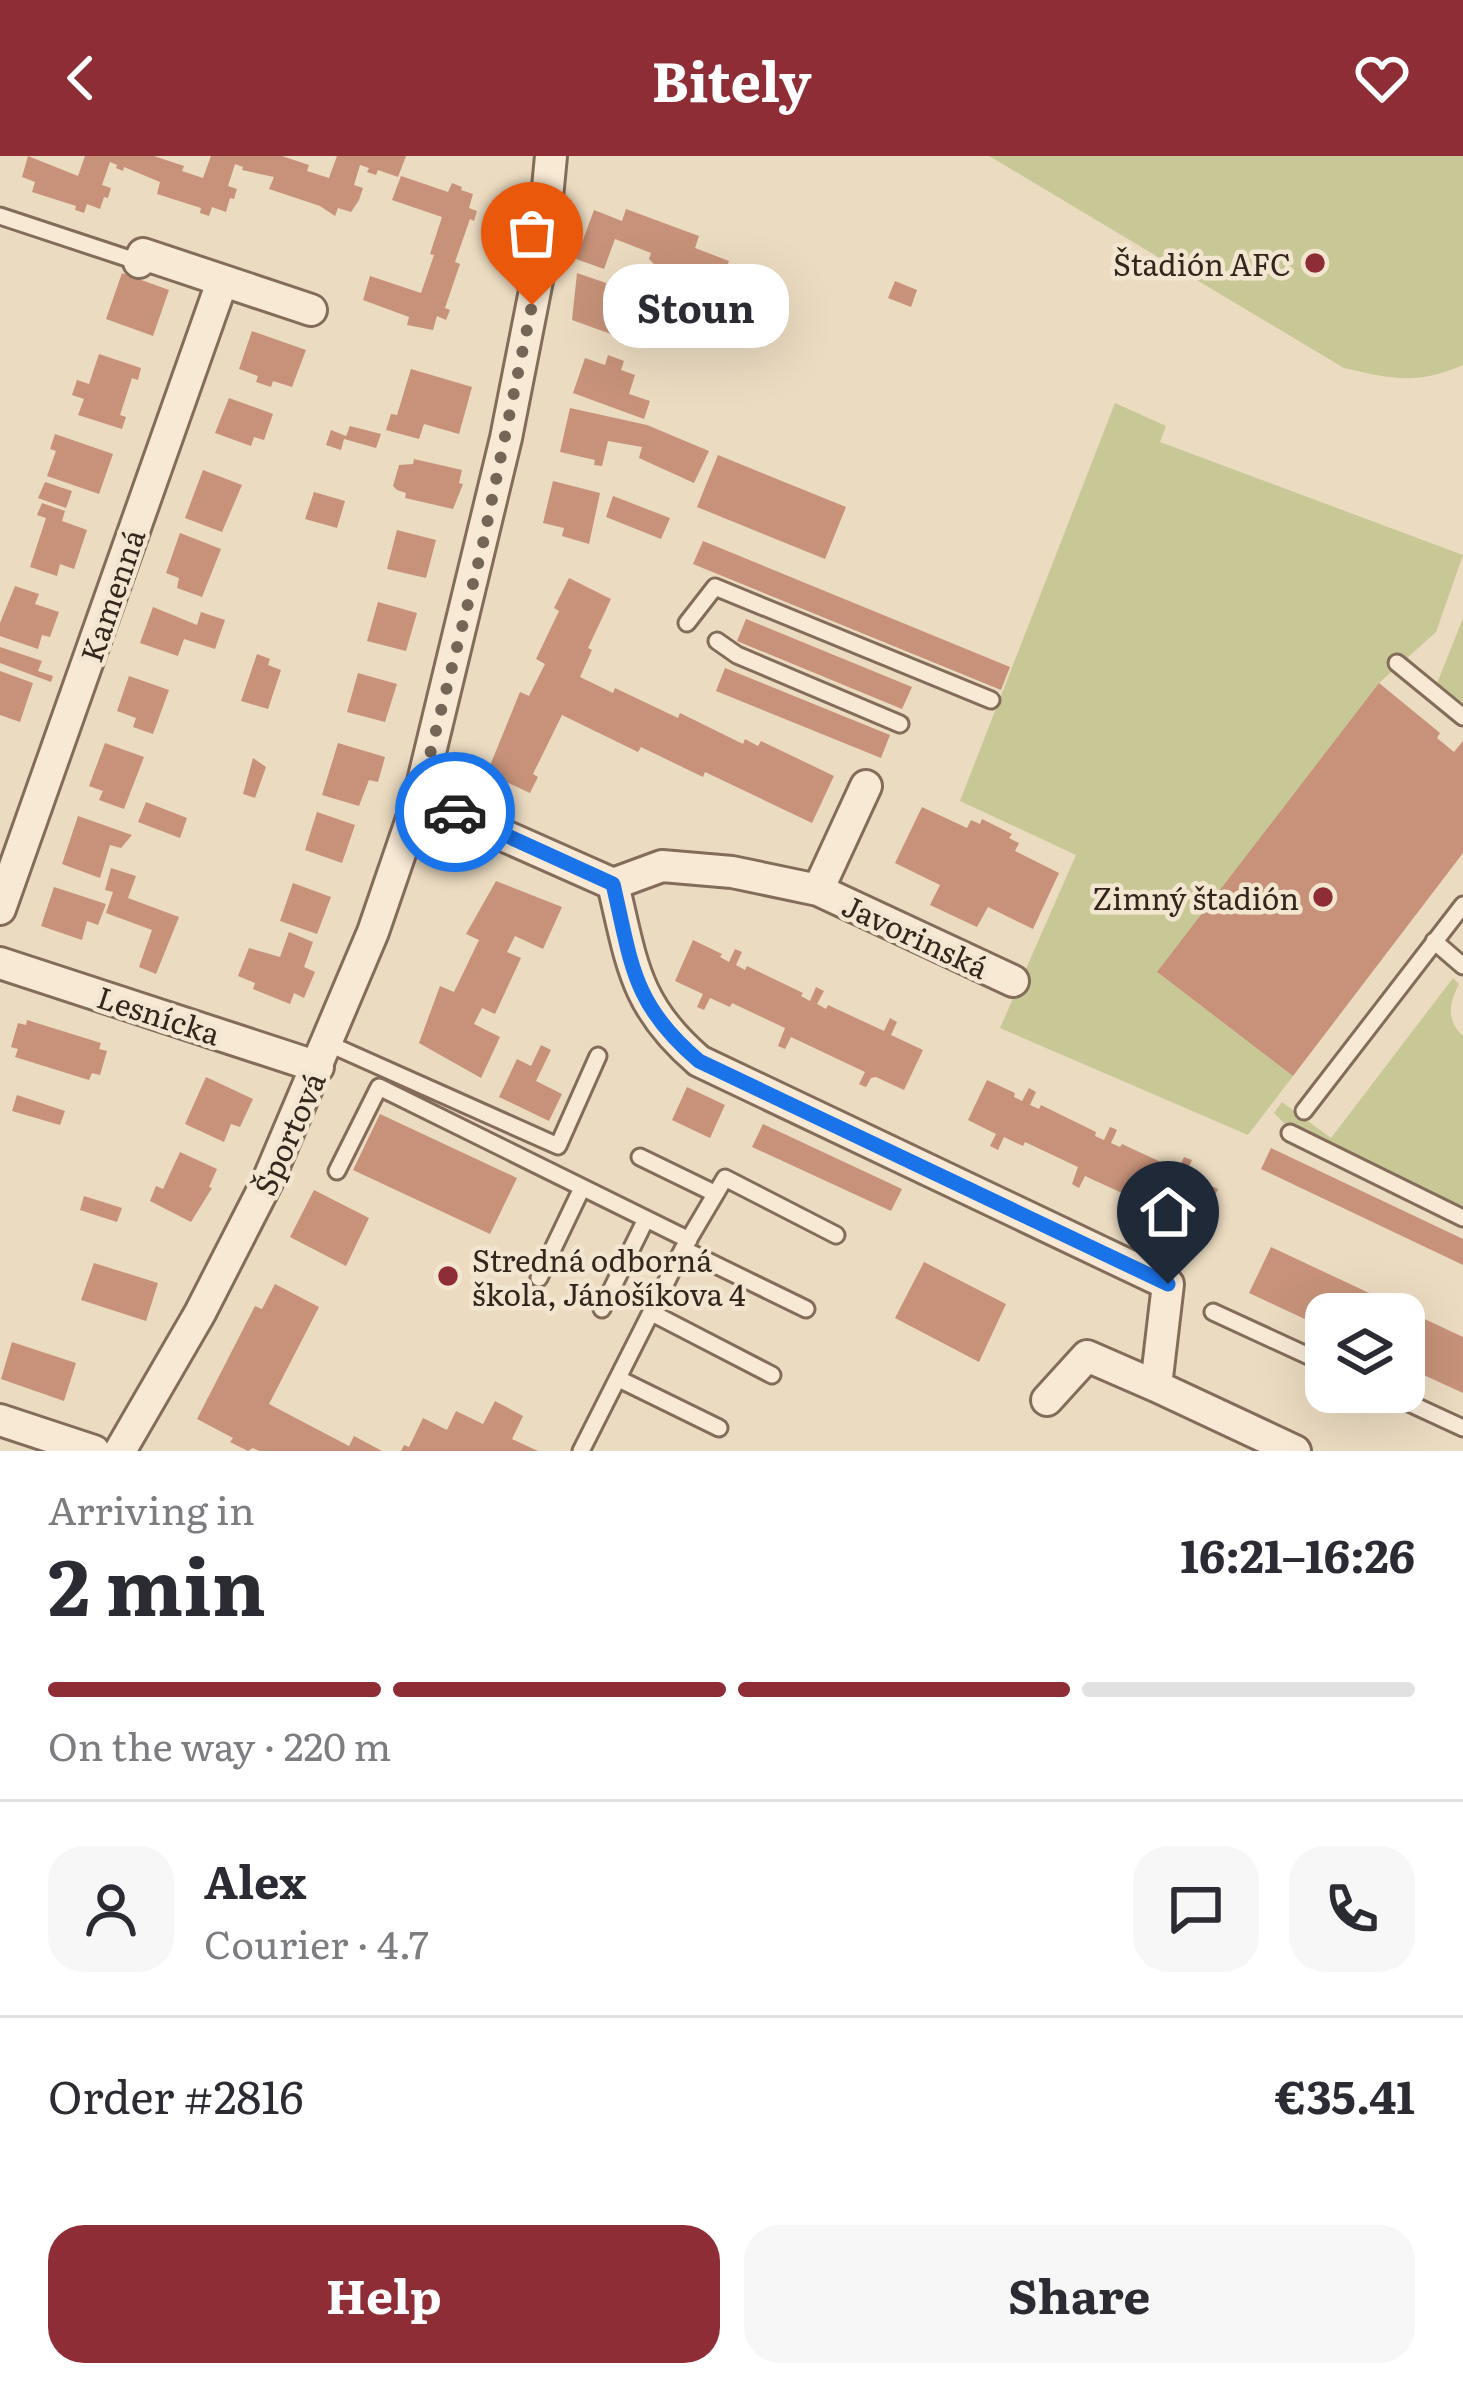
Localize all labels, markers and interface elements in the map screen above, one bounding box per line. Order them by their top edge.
text: Bitely [652,38,811,119]
icon: back [48,45,114,111]
icon: heart [1349,45,1415,111]
pin [481,182,583,305]
icon: bag [499,200,565,266]
place label: Štadión AFC [1113,241,1291,285]
marker: Štadión AFC [1302,250,1328,276]
callout: Stoun [604,263,790,347]
text: Stoun [637,277,755,335]
street label: Kamenná [68,522,155,667]
courier [395,752,515,872]
icon: car [422,779,488,845]
place label: Zimný štadión [1092,875,1299,919]
street label: Javorinská [836,882,997,988]
marker: Zimný štadión [1310,884,1336,910]
street label: Lesnícka [92,973,227,1055]
street label: Športová [241,1064,335,1202]
pin [1117,1161,1219,1284]
icon: home [1135,1179,1201,1245]
place label: Stredná odborná škola, Jánošíkova 4 [472,1237,746,1315]
marker: Stredná odborná škola, Jánošíkova 4 [435,1263,461,1289]
map controls [1305,1293,1425,1413]
button: layers [1305,1293,1425,1413]
text: Arriving in [48,1479,255,1537]
text: 16:21–16:26 [1180,1520,1415,1587]
text: 2 min [48,1524,266,1640]
text: On the way · 220 m [48,1715,391,1773]
button: person [48,1846,174,1972]
text: Alex [204,1846,306,1913]
button: chat [1133,1846,1259,1972]
button: phone [1289,1846,1415,1972]
text: Courier · 4.7 [204,1913,429,1971]
text: Order #2816 [48,2061,304,2128]
text: €35.41 [1275,2061,1415,2128]
button: Help [48,2225,720,2363]
button: Share [744,2225,1415,2363]

